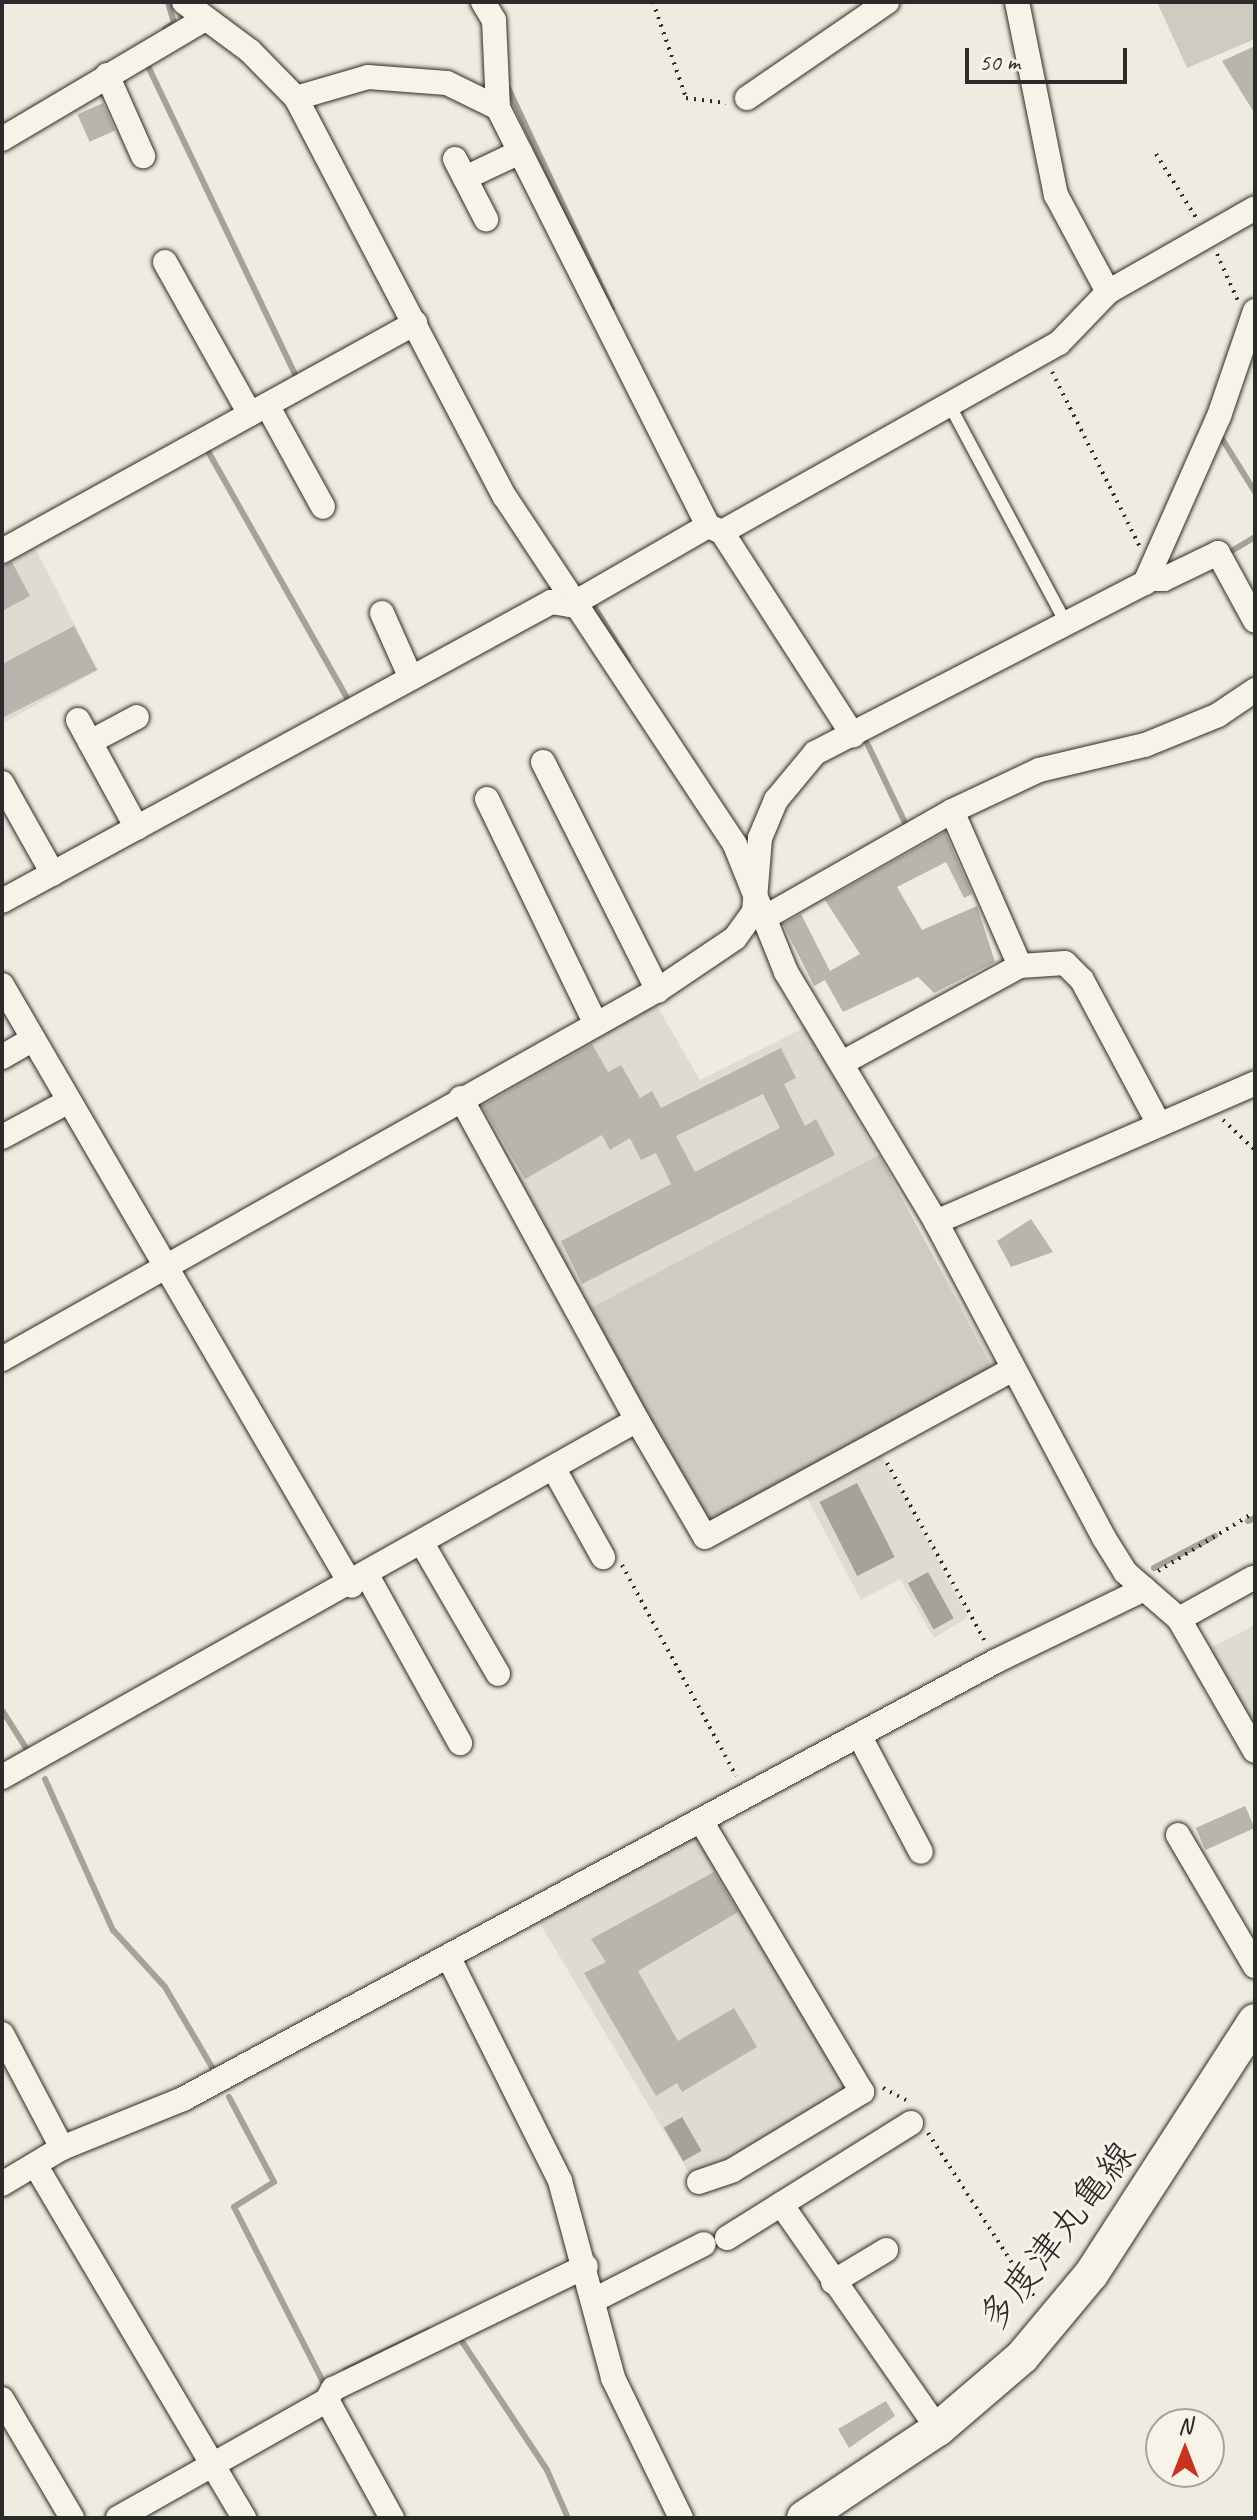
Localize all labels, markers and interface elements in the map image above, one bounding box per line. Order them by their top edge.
scale bar [969,32,1131,82]
text: 50 m [979,47,1020,77]
street label: 多度津丸亀線 [969,2132,1145,2340]
north arrow [1145,2408,1225,2488]
text: N [1178,2412,1192,2440]

